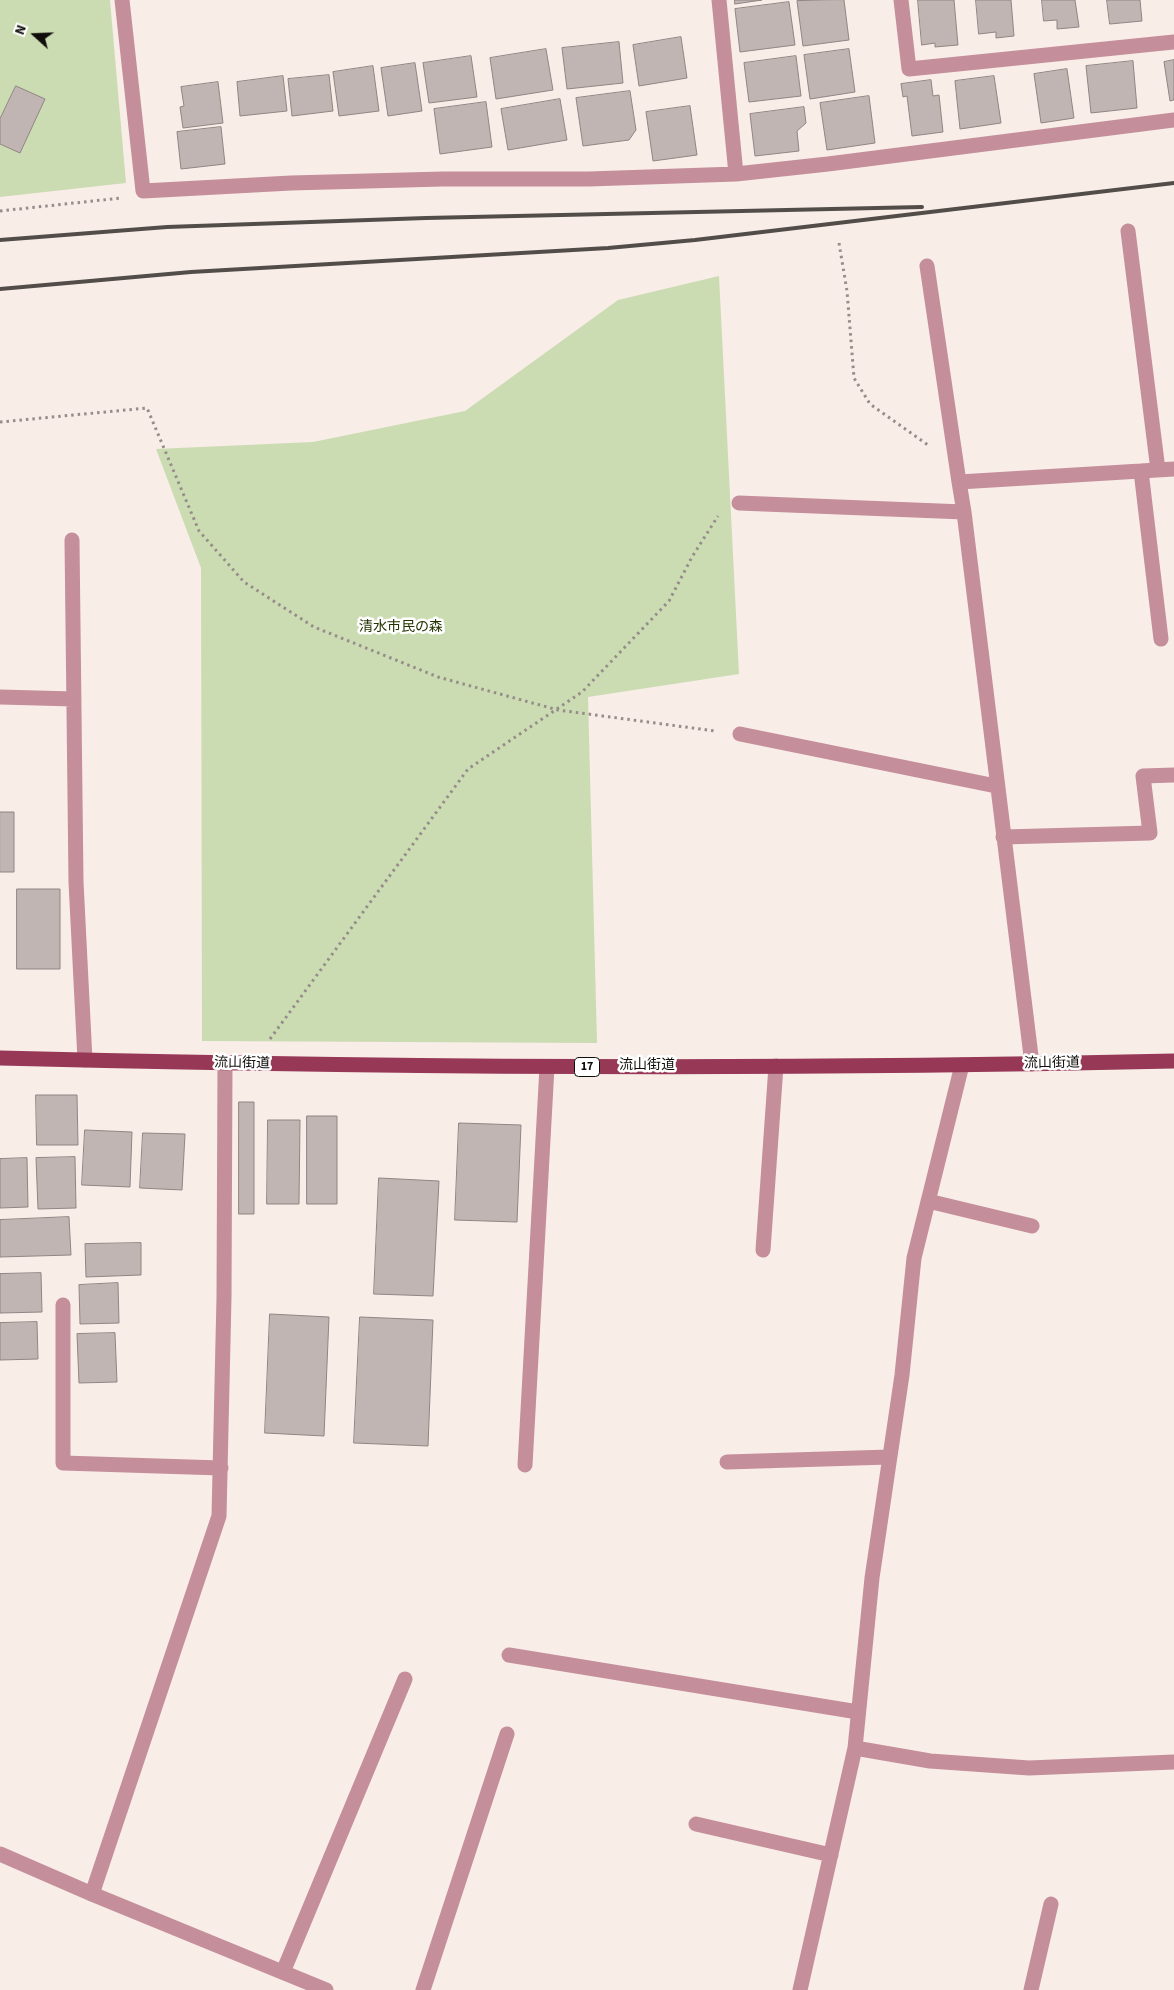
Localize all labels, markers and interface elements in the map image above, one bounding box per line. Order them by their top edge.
north arrow [10,10,60,60]
text: N [10,22,32,38]
park label: 清水市民の森 [359,620,443,636]
street label: 流山街道 [214,1055,270,1073]
street label: 流山街道 [1024,1055,1080,1073]
road number: 17 [574,1058,600,1076]
street label: 流山街道 [619,1058,675,1074]

